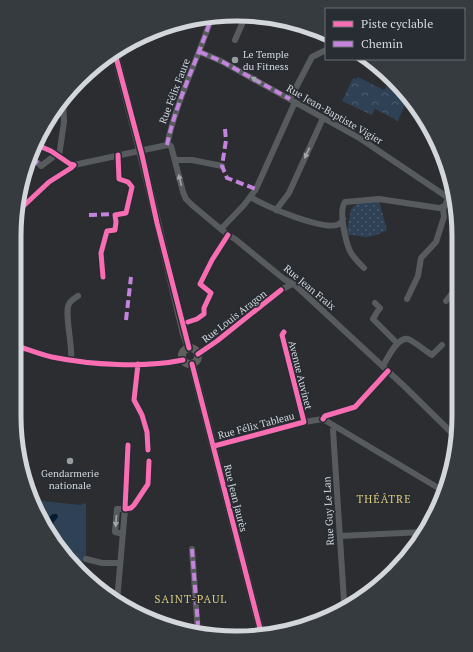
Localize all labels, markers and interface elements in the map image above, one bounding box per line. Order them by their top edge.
legend [325,8,465,60]
text: Piste cyclable [361,16,433,31]
text: Chemin [361,36,403,51]
place label: Le Temple du Fitness [243,48,289,73]
marker: Le Temple du Fitness [230,55,240,65]
street label: Rue Félix Faure [156,57,193,126]
one-way arrow [250,77,262,83]
street label: Rue Jean-Baptiste Vigier [284,82,385,147]
one-way arrow [304,148,310,159]
one-way arrow [177,173,183,185]
street label: Rue Jean Fraix [281,262,339,313]
street label: Rue Louis Aragon [199,287,269,346]
street label: Avenue Auvinet [286,339,315,411]
street label: Rue Félix Tableau [216,409,296,442]
marker: Gendarmerie nationale [65,456,75,466]
street label: Rue Jean Jaurès [221,463,250,533]
place label: Gendarmerie nationale [41,467,99,492]
street label: Rue Guy Le Lan [320,476,337,546]
district label: THÉÂTRE [356,492,412,506]
one-way arrow [113,515,119,527]
district label: SAINT-PAUL [155,592,227,606]

